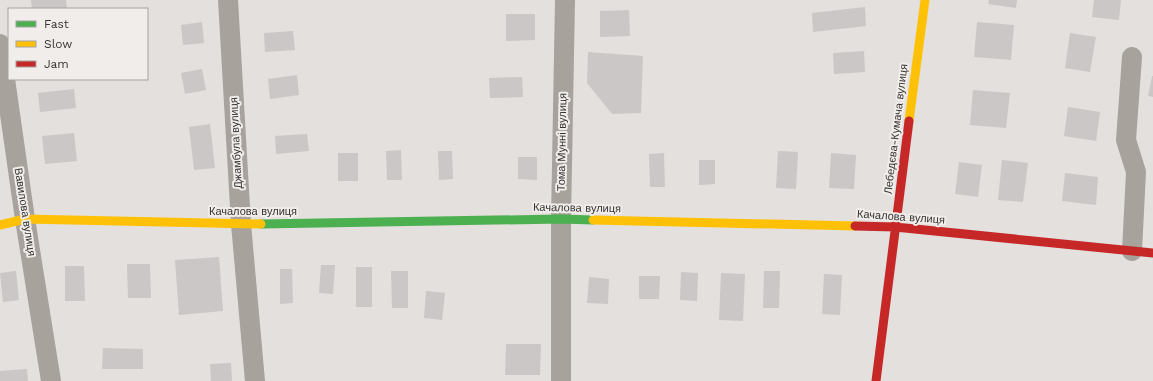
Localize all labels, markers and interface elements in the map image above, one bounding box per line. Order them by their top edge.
legend [8,8,148,80]
text: Fast [44,17,69,31]
text: Slow [44,37,72,51]
text: Jam [44,57,69,71]
street label: Лебедєва-Кумача вулиця [882,63,910,195]
street label: Тома Мунні вулиця [555,93,569,191]
street label: Джамбула вулиця [227,97,245,189]
street label: Вавилова вулиця [12,167,38,257]
street label: Качалова вулиця [533,201,621,215]
street label: Качалова вулиця [209,205,297,218]
street label: Качалова вулиця [857,207,945,227]

